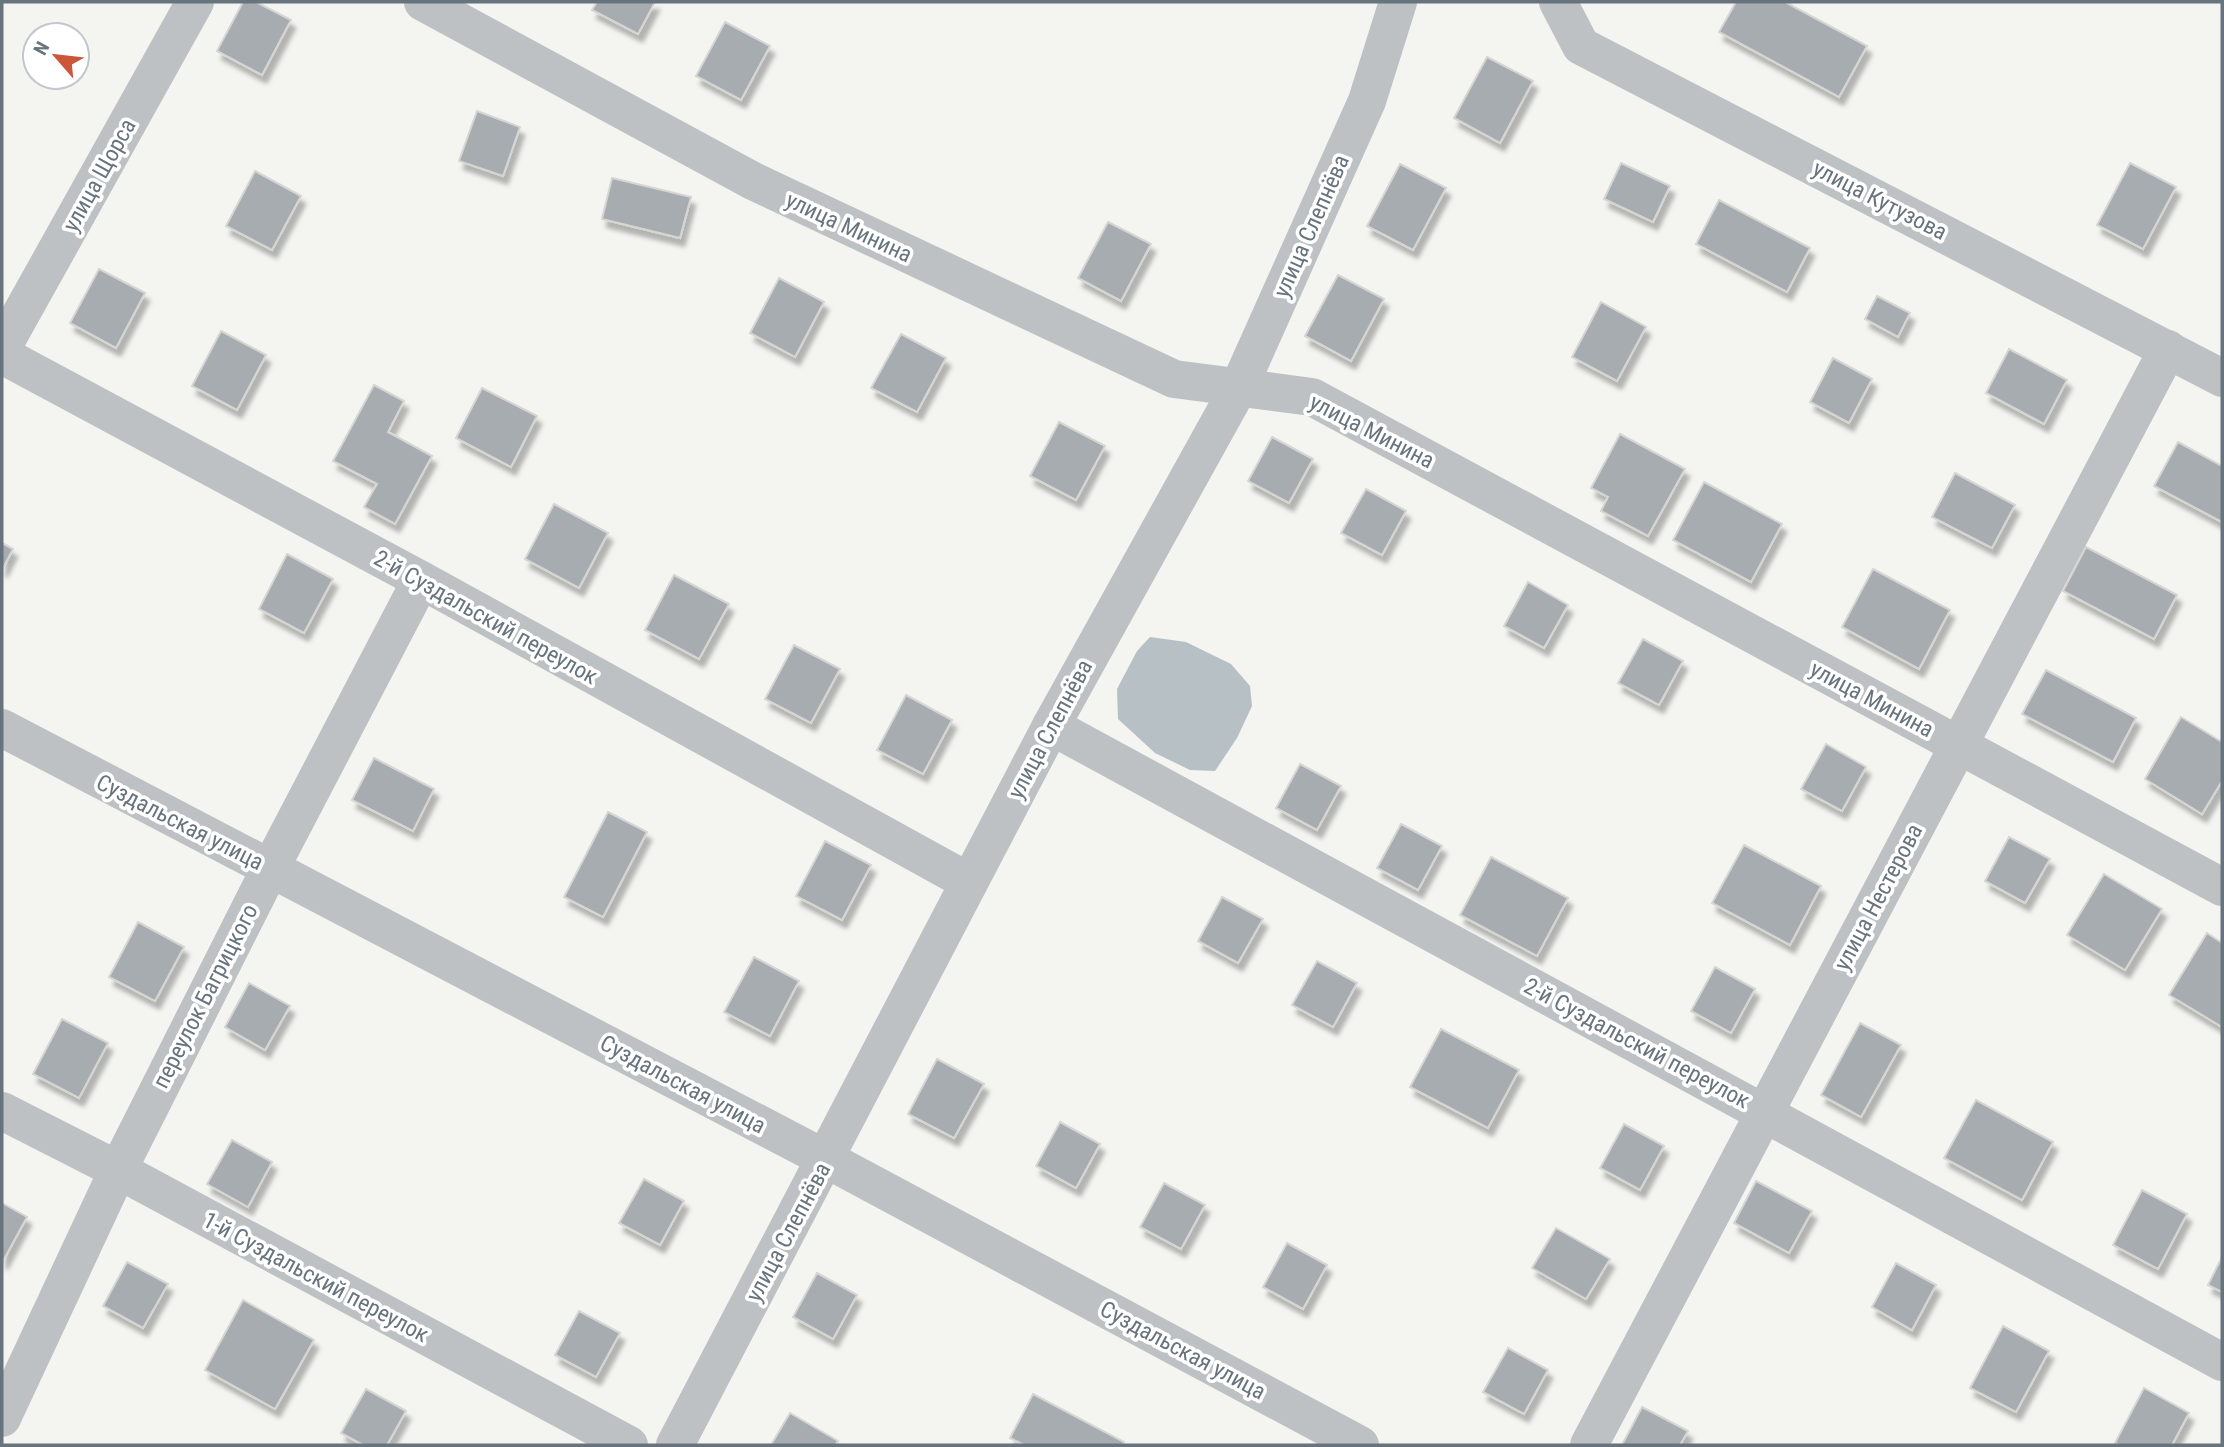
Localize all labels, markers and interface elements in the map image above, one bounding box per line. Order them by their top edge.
north arrow [21,21,91,91]
text: N [29,38,54,59]
street label: улица Щорса [57,114,142,236]
street label: улица Слепнёва [1268,151,1355,302]
street label: улица Кутузова [1808,155,1951,246]
street label: улица Минина [781,186,916,268]
street label: улица Минина [1305,389,1439,474]
street label: 2-й Суздальский переулок [369,545,602,690]
street label: улица Слепнёва [1003,655,1098,803]
street label: улица Минина [1805,656,1938,743]
street label: Суздальская улица [92,769,268,876]
street label: улица Нестерова [1829,819,1928,975]
street label: переулок Багрицкого [147,900,264,1093]
street label: 2-й Суздальский переулок [1519,973,1754,1114]
street label: Суздальская улица [595,1029,770,1139]
street label: улица Слепнёва [741,1158,836,1306]
street label: 1-й Суздальский переулок [198,1207,433,1348]
street label: Суздальская улица [1095,1295,1270,1405]

